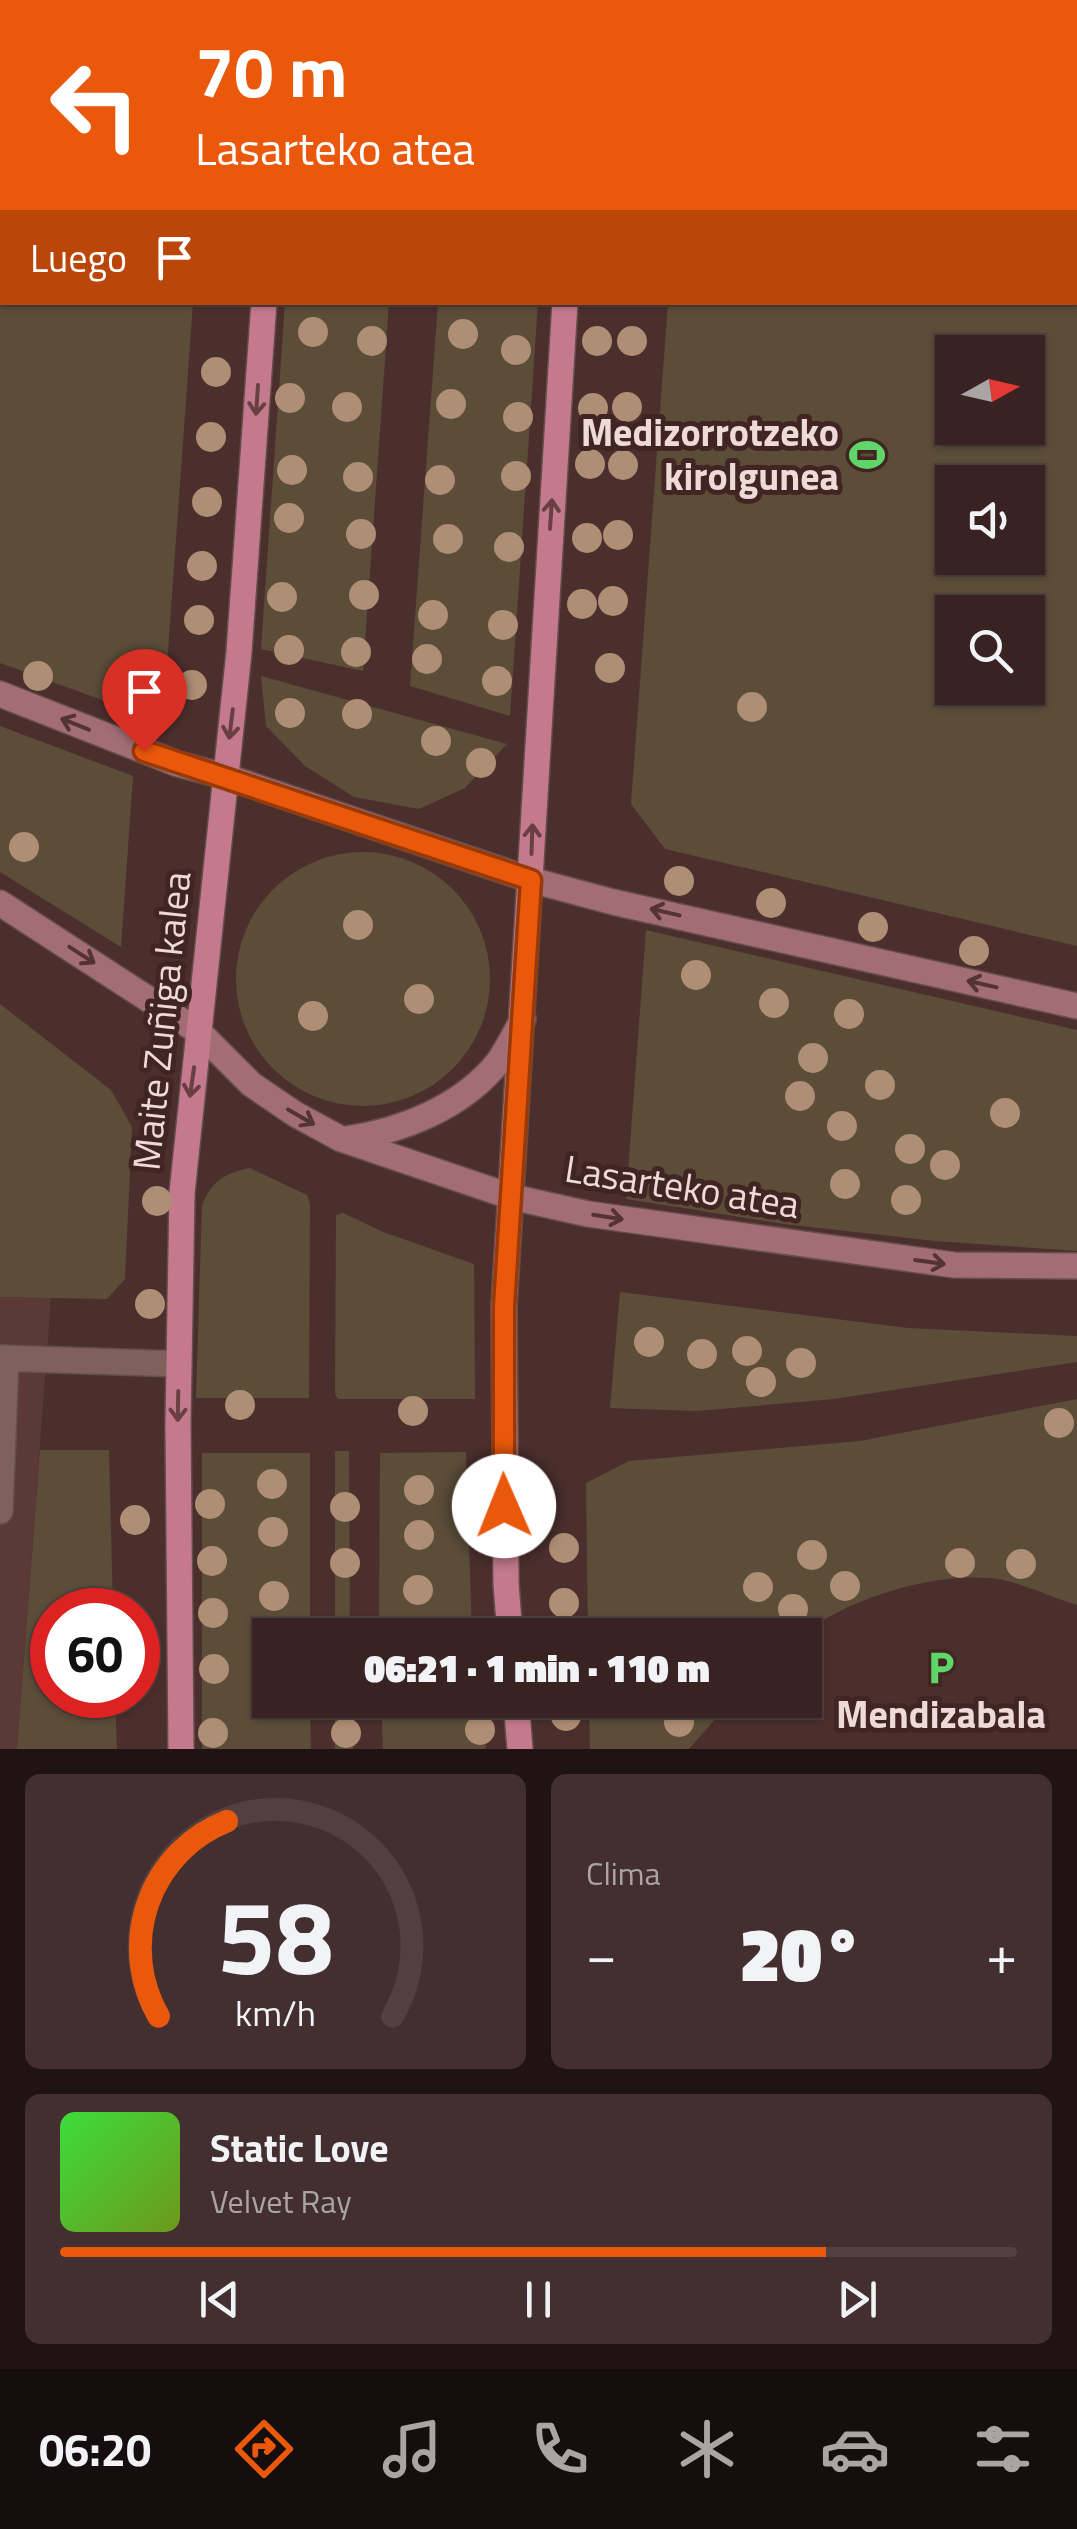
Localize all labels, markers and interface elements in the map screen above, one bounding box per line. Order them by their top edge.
text: 70 m [195,18,348,124]
icon: left [30,40,160,170]
text: Lasarteko atea [195,114,475,182]
text: Luego [30,229,127,287]
icon: arrive [147,230,202,285]
north arrow [935,335,1045,445]
map controls [935,335,1045,705]
one-way arrow [247,383,266,415]
place label: Medizorrotzeko kirolgunea [581,403,839,505]
sports icon: Medizorrotzeko kirolgunea [848,436,886,474]
button: sound [935,465,1045,575]
one-way arrow [542,499,561,531]
button: search [935,595,1045,705]
pin [102,649,187,752]
icon: arrive [117,664,172,719]
one-way arrow [221,707,239,739]
one-way arrow [60,713,90,731]
one-way arrow [523,823,542,855]
street label: Maite Zuñiga kalea [116,869,206,1173]
one-way arrow [650,902,682,920]
one-way arrow [67,945,96,966]
one-way arrow [967,974,999,992]
one-way arrow [183,1065,201,1097]
one-way arrow [286,1107,315,1127]
street label: Lasarteko atea [561,1139,803,1233]
one-way arrow [591,1209,623,1227]
one-way arrow [913,1253,945,1271]
one-way arrow [169,1390,188,1422]
position arrow [452,1454,556,1558]
speed limit sign: 60 [30,1588,160,1718]
text: 06:21 · 1 min · 110 m [364,1639,710,1697]
parking icon: Mendizabala [922,1649,960,1687]
place label: Mendizabala [836,1685,1046,1743]
text: Clima [586,1849,661,1897]
text: 58 [217,1856,334,2014]
text: 20° [740,1896,863,2010]
text: − [586,1912,617,1995]
text: + [986,1912,1017,1995]
text: km/h [235,1985,316,2040]
text: Static Love [210,2119,389,2177]
text: Velvet Ray [210,2177,352,2225]
icon: previous [192,2272,247,2327]
icon: pause [511,2272,566,2327]
icon: next [830,2272,885,2327]
icon: directions [229,2414,299,2484]
icon: music [377,2414,447,2484]
icon: phone [525,2414,595,2484]
icon: climate [672,2414,742,2484]
icon: car [820,2414,890,2484]
icon: filters [968,2414,1038,2484]
text: 06:20 [39,2415,151,2483]

